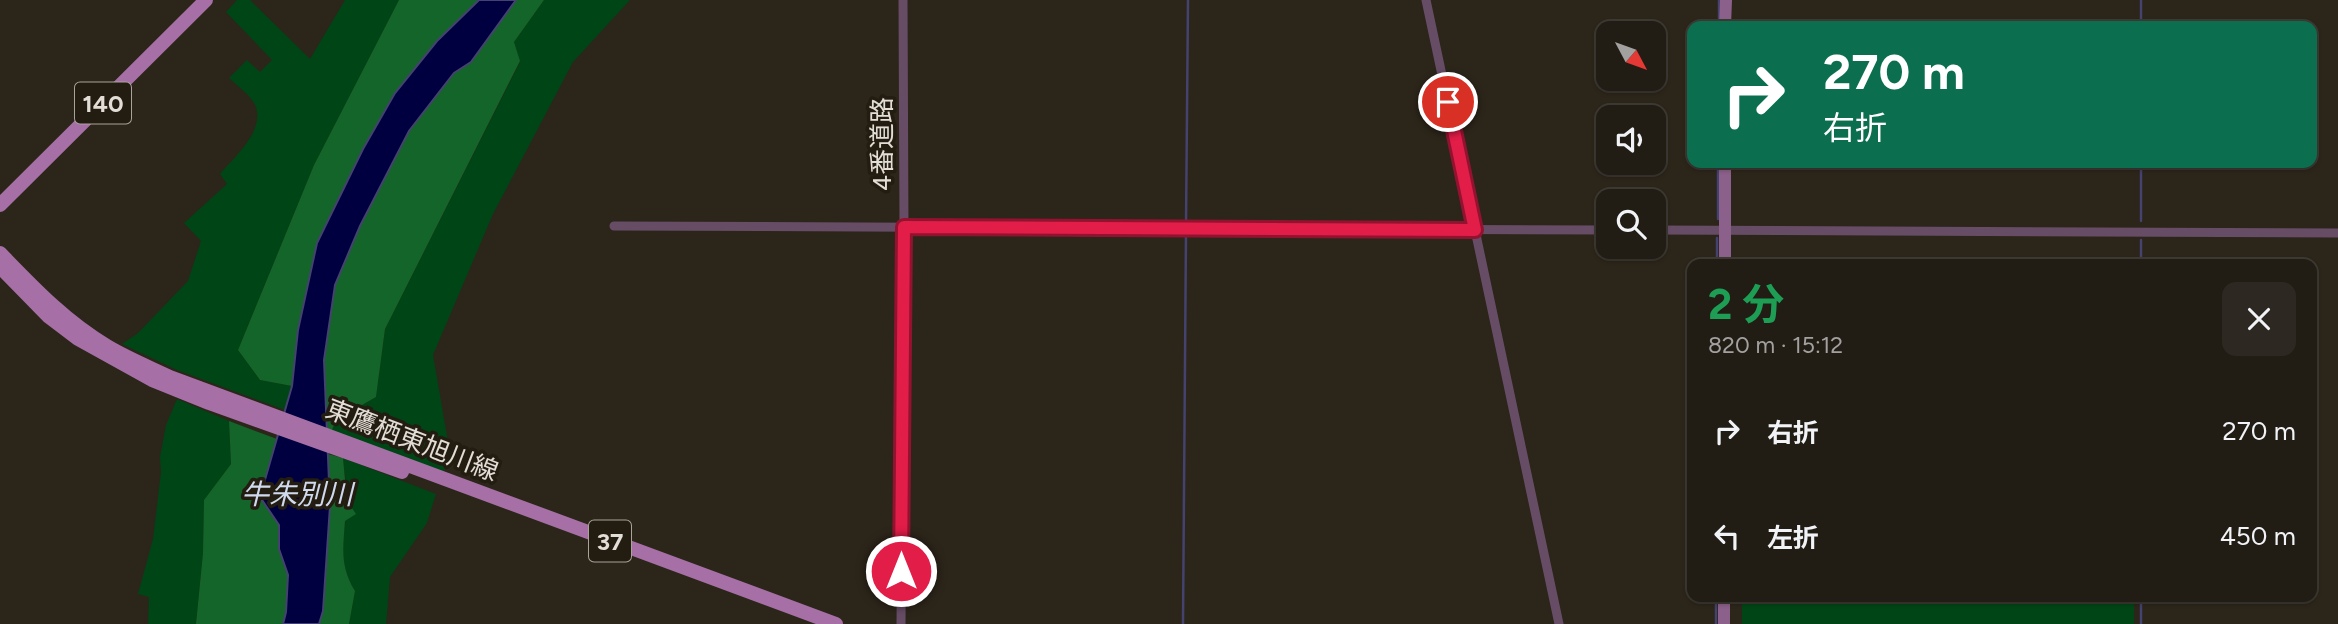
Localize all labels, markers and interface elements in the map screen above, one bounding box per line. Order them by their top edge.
north arrow [1596,21,1666,91]
map controls [1596,21,1666,259]
text: 270 m [1823,42,1965,101]
icon: right [1708,49,1799,140]
pin [1418,72,1478,132]
road number: 140 [75,82,131,124]
icon: arrive [1429,83,1467,121]
street label: 4番道路 [866,97,898,191]
button: sound [1596,105,1666,175]
text: 右折 [1823,109,1887,147]
button: search [1596,189,1666,259]
text: 2 分 [1708,279,1784,330]
button: close [2222,282,2296,356]
text: 820 m · 15:12 [1708,331,1843,359]
street label: 東鷹栖東旭川線 [321,392,503,488]
icon: right [1708,412,1746,450]
text: 270 m [2222,415,2296,447]
text: 右折 [1767,417,1819,449]
water label: 牛朱別川 [241,477,356,511]
icon: left [1708,517,1746,555]
road number: 37 [589,520,631,562]
text: 450 m [2220,520,2296,552]
text: 左折 [1767,522,1819,554]
position arrow [864,534,938,608]

